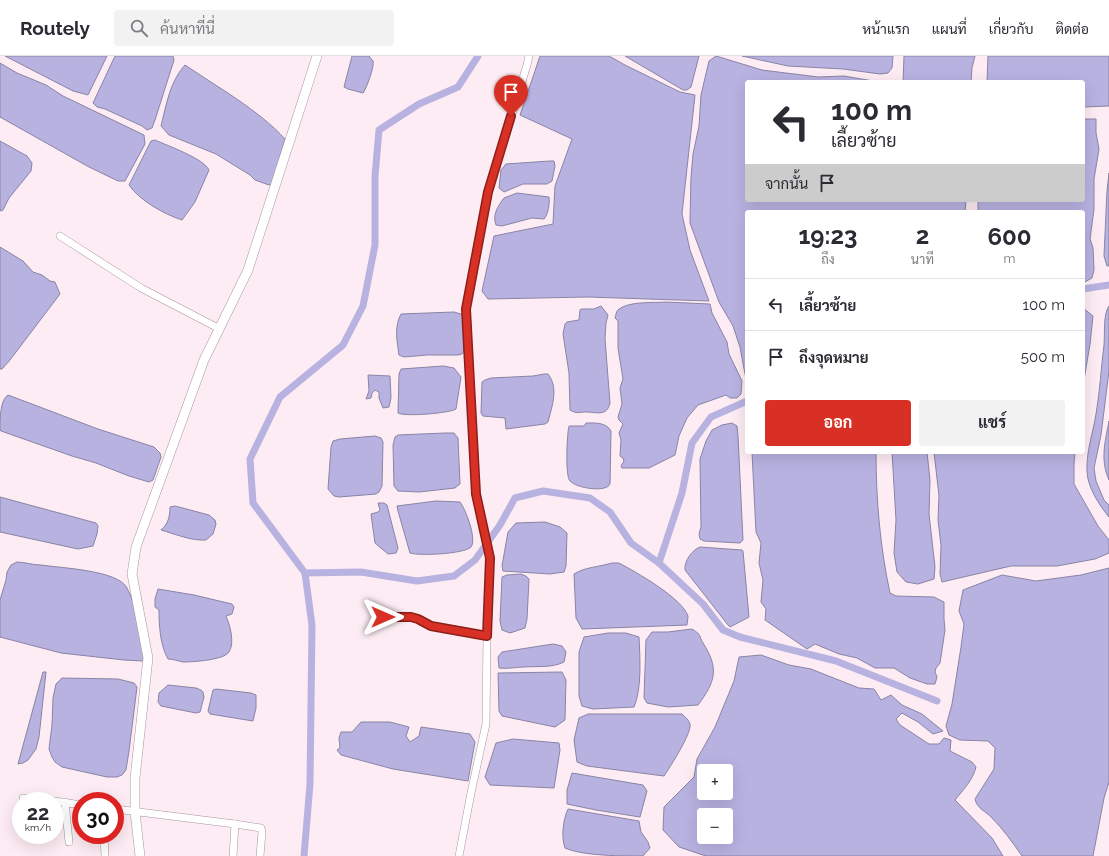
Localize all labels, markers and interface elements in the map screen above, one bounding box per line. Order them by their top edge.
search box [114,10,394,46]
text: Routely [20,17,90,39]
icon: search [128,17,150,39]
text: ค้นหาที่นี่ [160,20,215,38]
text: หน้าแรก [862,21,910,37]
text: แผนที่ [932,21,967,37]
text: เกี่ยวกับ [989,21,1033,37]
text: ติดต่อ [1055,21,1089,37]
pin [494,75,528,116]
icon: arrive [500,81,522,103]
text: 100 m [831,94,912,127]
icon: left [765,96,817,148]
text: เลี้ยวซ้าย [831,130,897,151]
icon: arrive [816,172,838,194]
text: จากนั้น [765,175,808,193]
text: 19:23 [798,221,857,250]
text: 2 [916,221,929,250]
text: 600 [987,222,1032,251]
text: m [1004,251,1015,266]
text: ถึง [821,252,835,267]
text: นาที [911,252,934,267]
icon: left [765,294,787,316]
text: 100 m [1023,296,1065,314]
text: เลี้ยวซ้าย [799,297,856,315]
icon: arrive [765,346,787,368]
text: 500 m [1021,348,1065,366]
text: ถึงจุดหมาย [799,349,869,367]
button: ออก [765,400,911,446]
button: แชร์ [919,400,1065,446]
position arrow [362,596,404,638]
map controls [697,764,733,844]
button: + [697,764,733,800]
speed limit sign: 30 [72,792,124,844]
text: 22 [27,801,49,825]
button: − [697,808,733,844]
text: km/h [25,822,51,833]

